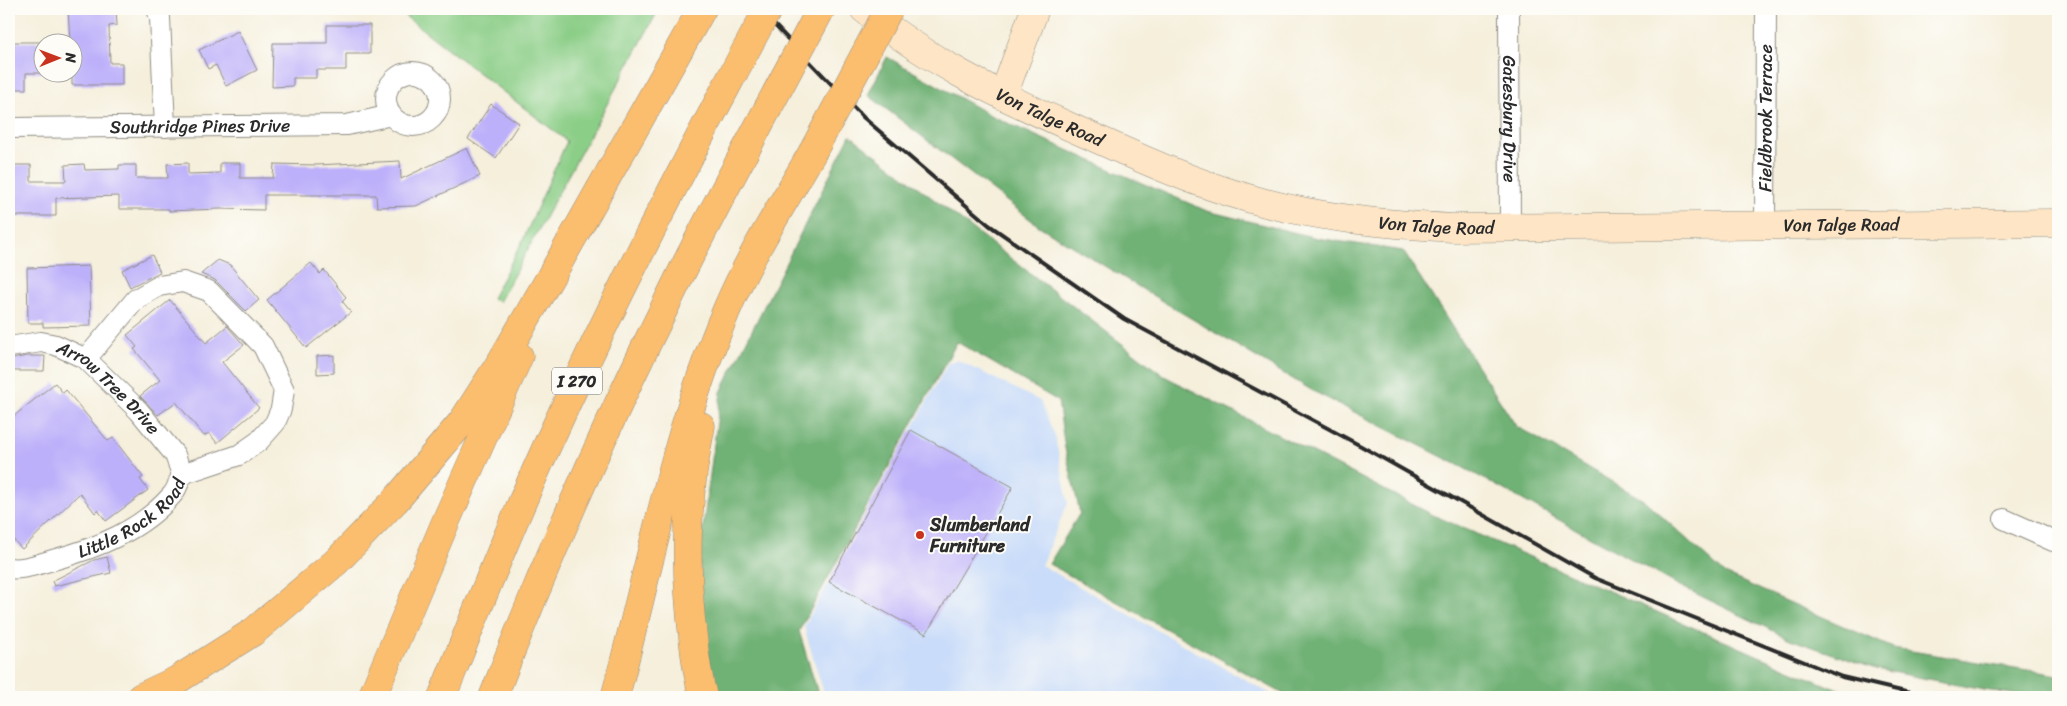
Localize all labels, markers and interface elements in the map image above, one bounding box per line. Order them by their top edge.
north arrow [32,32,82,82]
street label: Fieldbrook Terrace [1749,44,1782,192]
text: N [58,52,83,63]
street label: Gatesbury Drive [1493,55,1526,183]
street label: Von Talge Road [990,79,1111,157]
street label: Southridge Pines Drive [110,110,290,143]
street label: Von Talge Road [1377,206,1496,244]
street label: Von Talge Road [1783,208,1901,241]
street label: Arrow Tree Drive [50,331,168,442]
road number: I 270 [552,368,602,394]
street label: Little Rock Road [73,472,196,567]
place label: Slumberland Furniture [929,509,1031,562]
marker: Slumberland Furniture [914,529,926,541]

